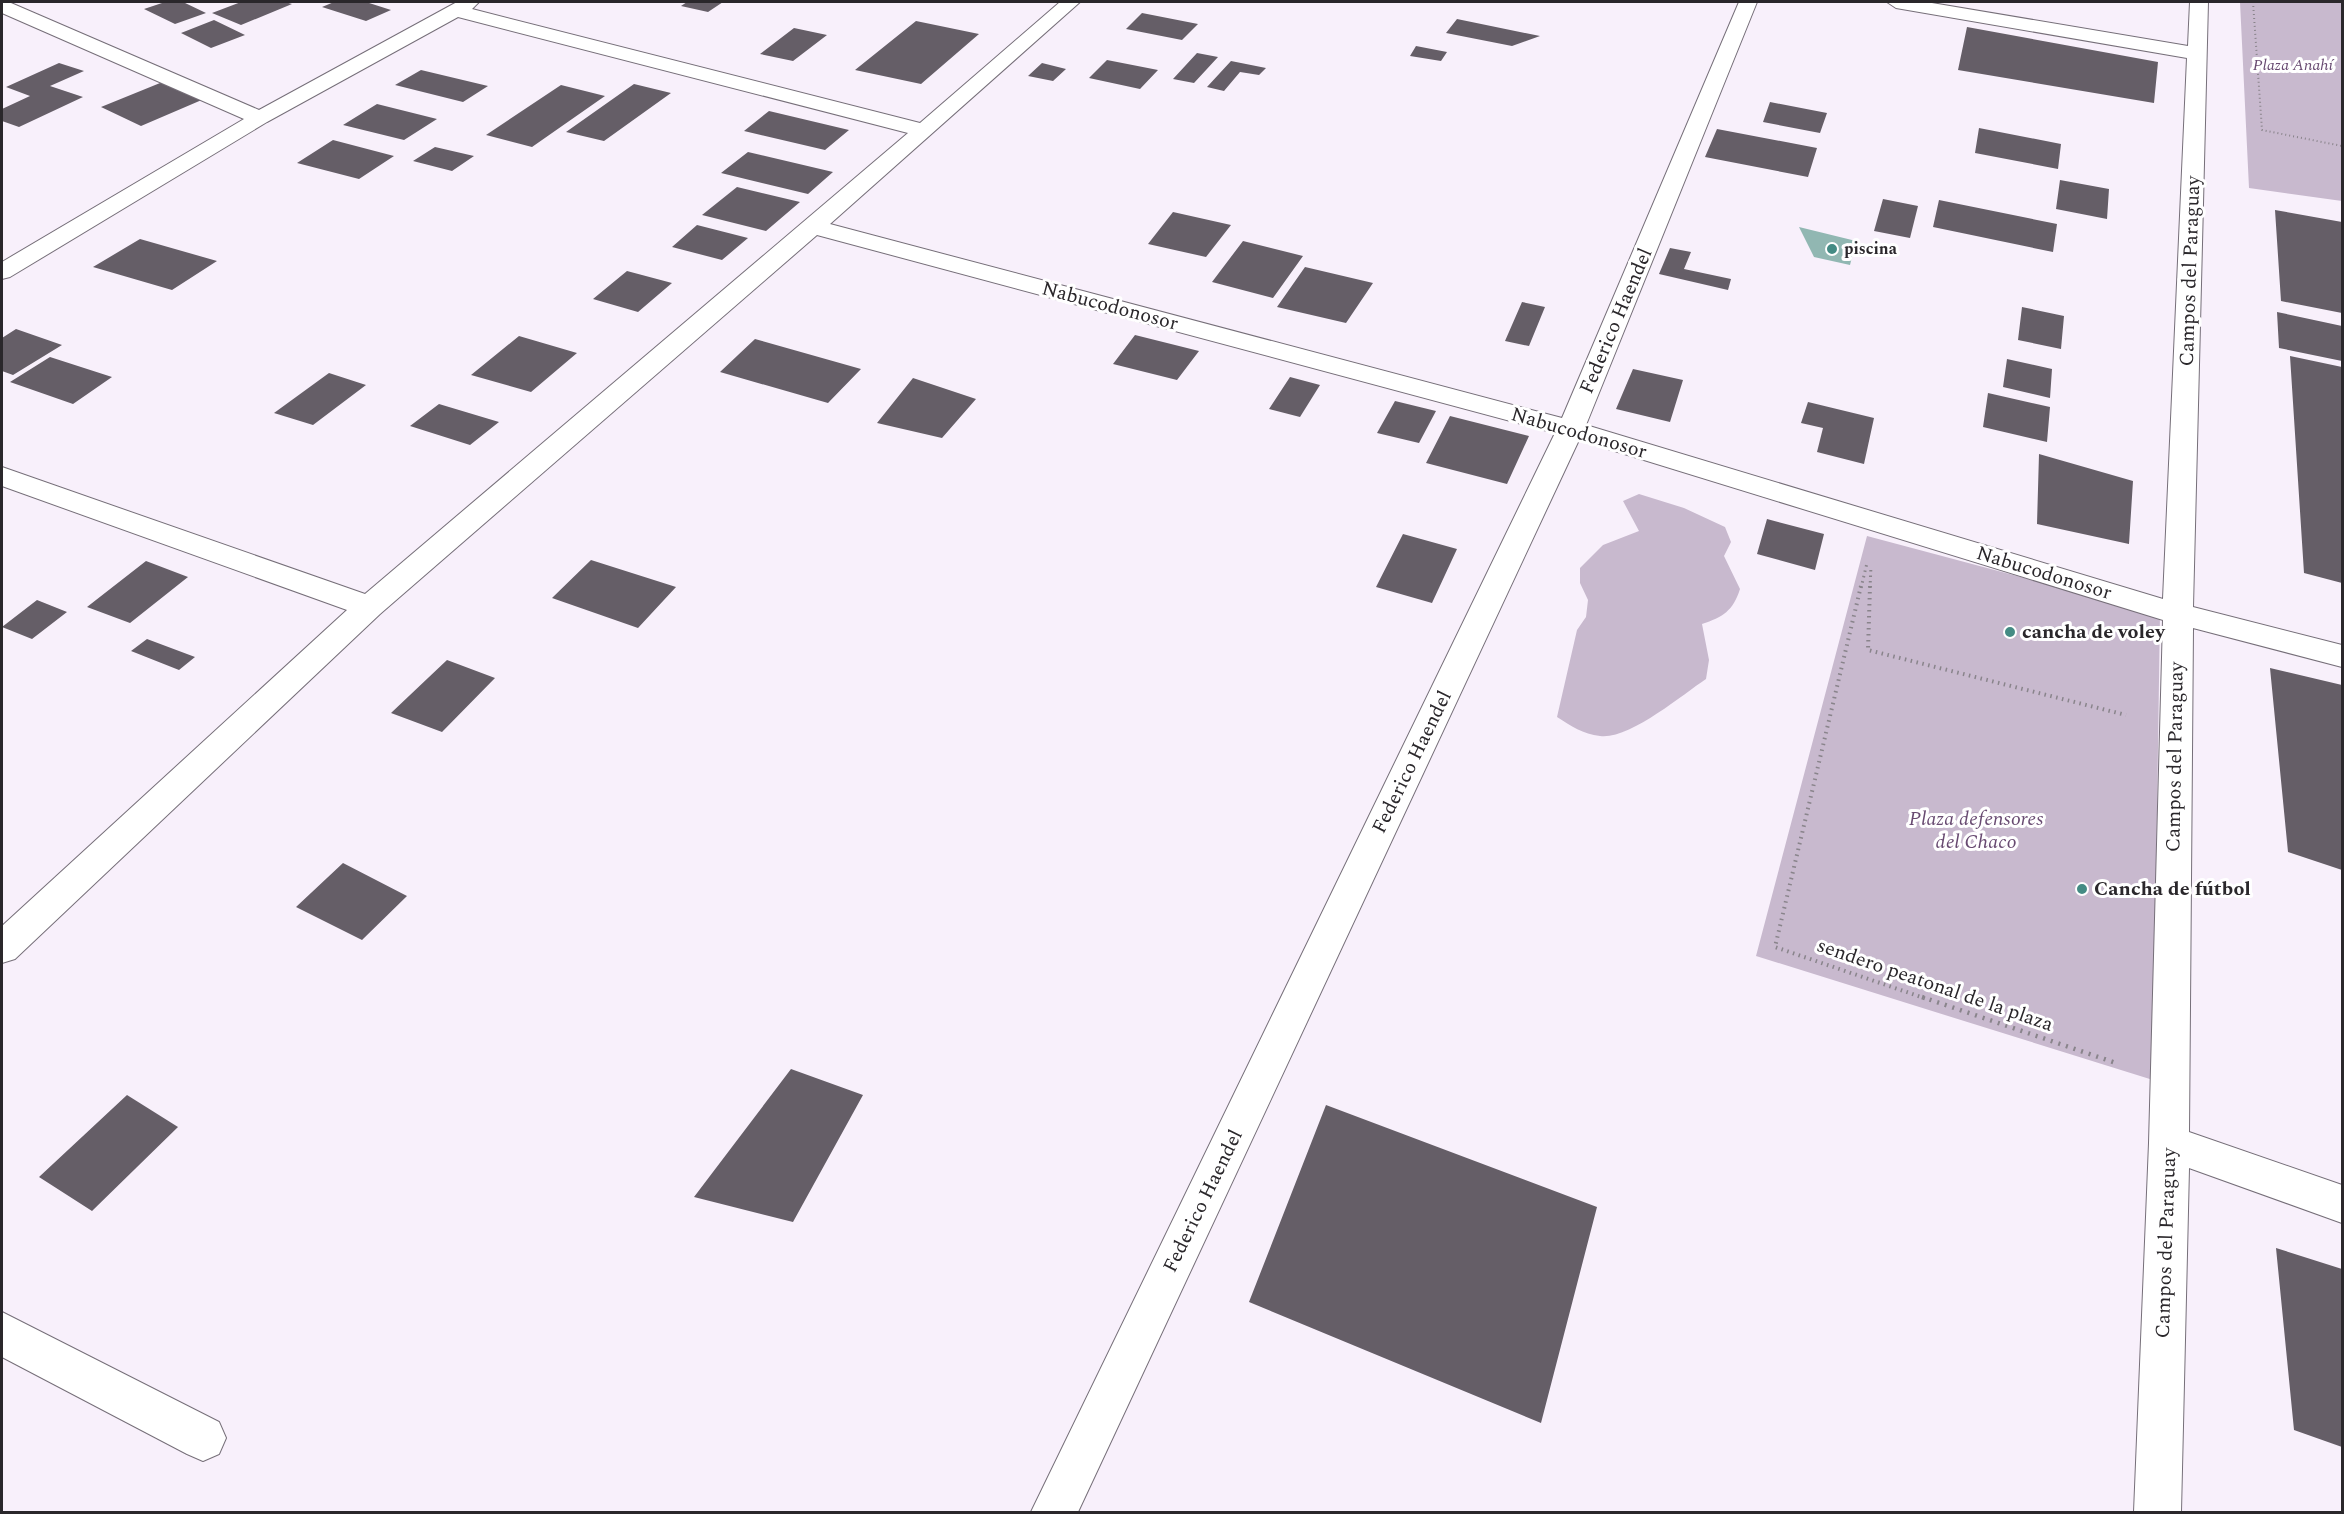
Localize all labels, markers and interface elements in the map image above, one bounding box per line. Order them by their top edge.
park label: Plaza Anahí [2253,53,2335,77]
street label: Campos del Paraguay [2172,174,2208,367]
place label: piscina [1844,237,1898,261]
marker: piscina [1825,242,1839,256]
street label: Federico Haendel [1572,243,1660,399]
street label: Nabucodonosor [1038,273,1182,339]
street label: Nabucodonosor [1507,399,1651,467]
street label: Nabucodonosor [1973,538,2115,608]
place label: cancha de voley [2022,617,2166,647]
marker: cancha de voley [2003,625,2017,639]
street label: Campos del Paraguay [2158,660,2192,852]
street label: Federico Haendel [1364,685,1460,839]
park label: Plaza defensores del Chaco [1909,804,2043,857]
place label: Cancha de fútbol [2094,874,2251,904]
marker: Cancha de fútbol [2075,882,2089,896]
street label: sendero peatonal de la plaza [1813,930,2057,1040]
street label: Federico Haendel [1155,1124,1251,1278]
street label: Campos del Paraguay [2148,1146,2184,1339]

